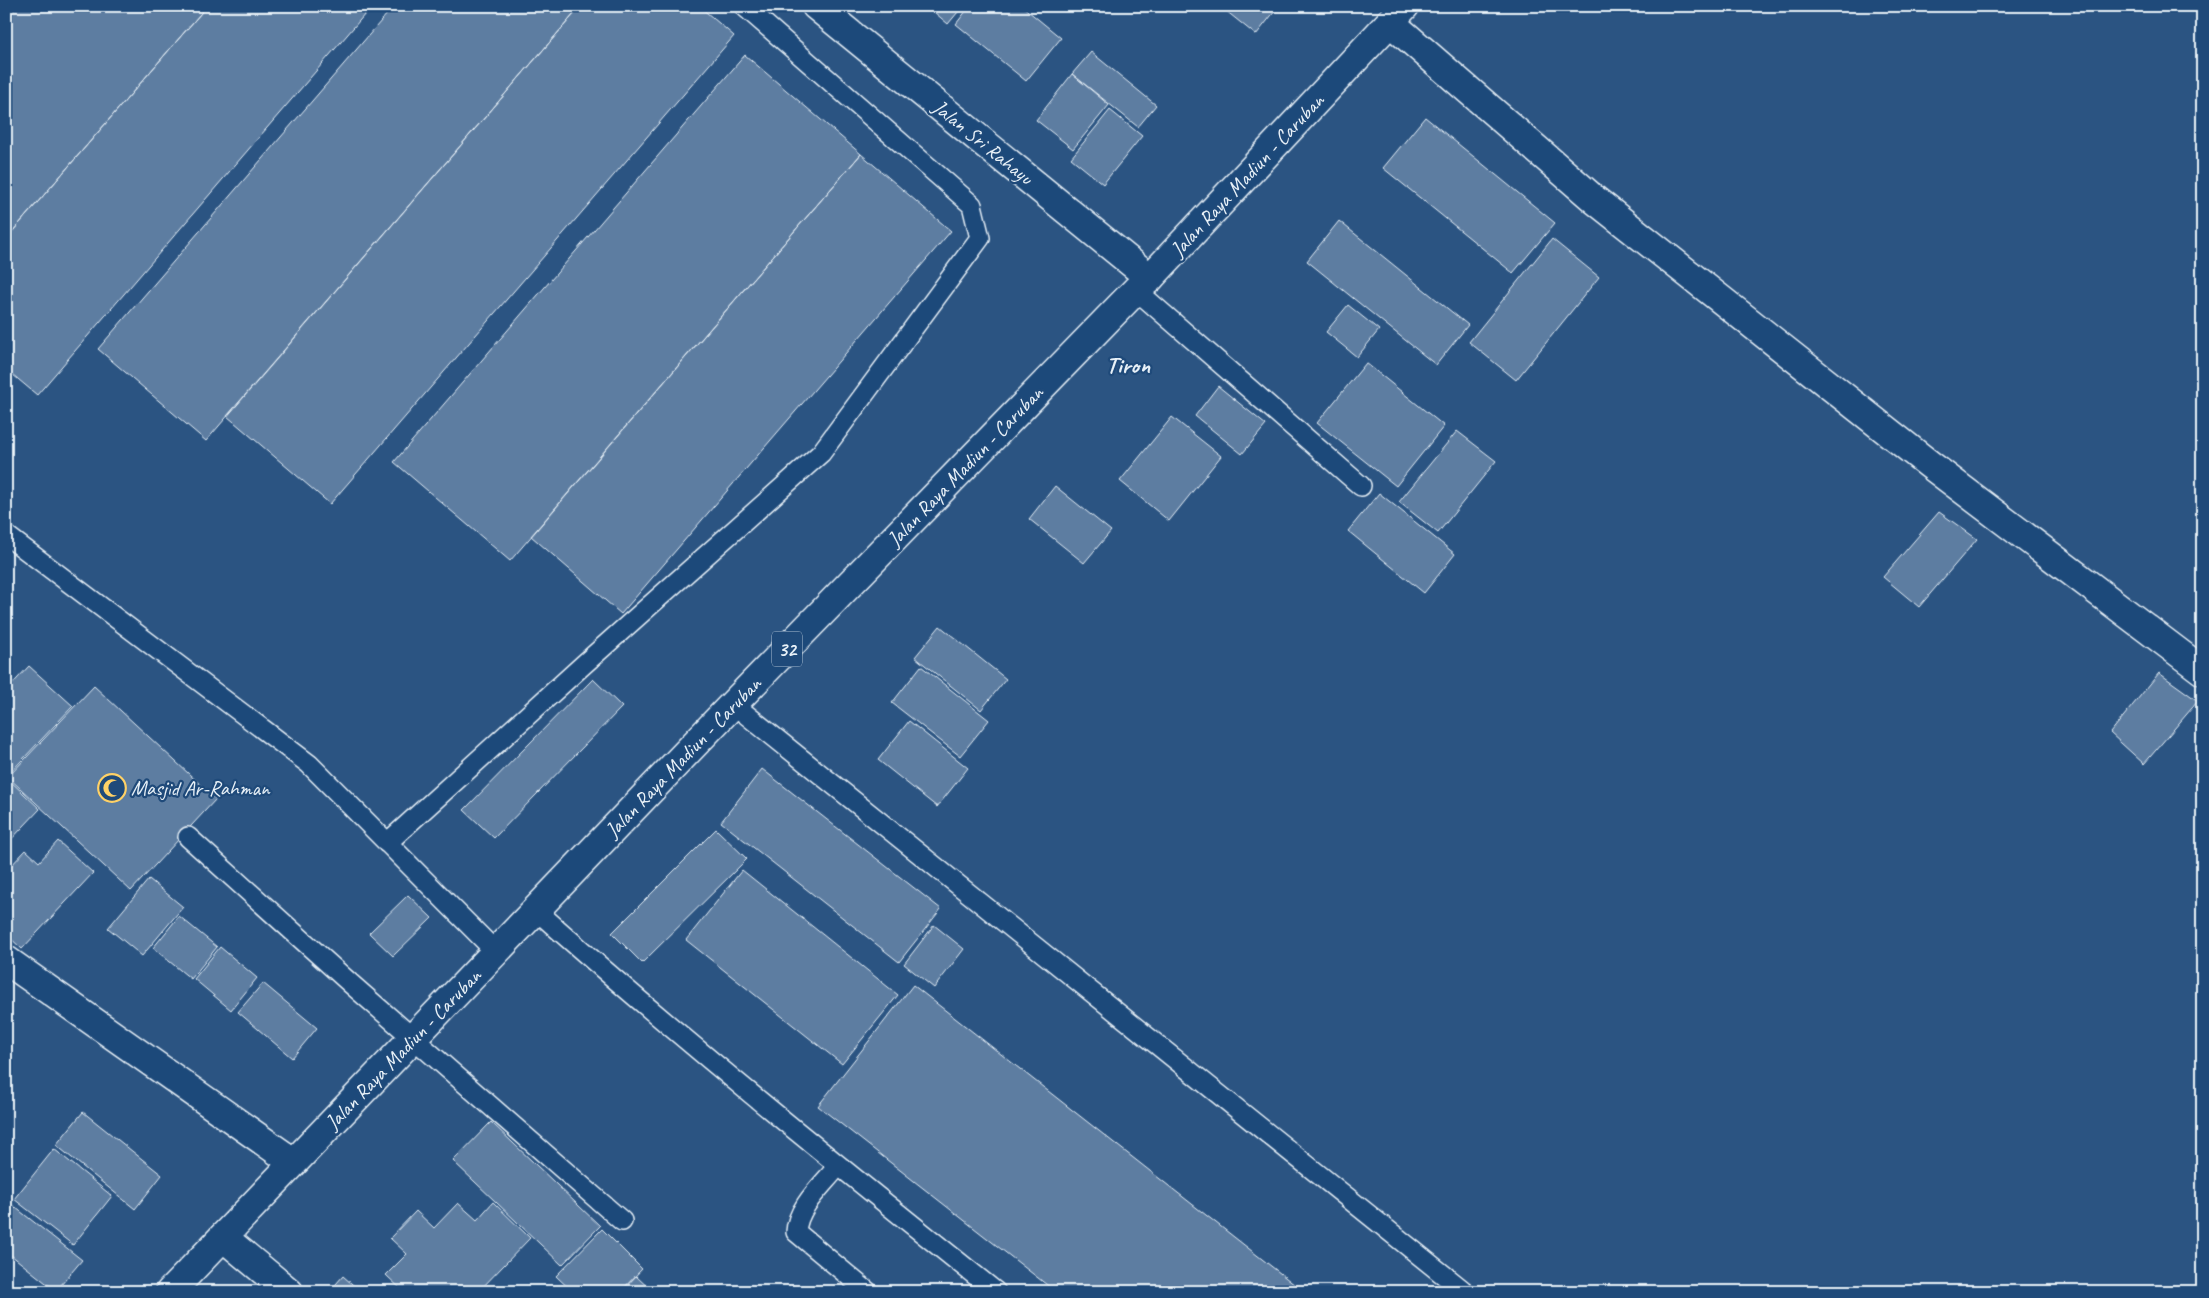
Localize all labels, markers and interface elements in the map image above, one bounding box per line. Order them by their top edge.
street label: Jalan Raya Madiun - Caruban [1164,87,1331,263]
street label: Jalan Sri Rahayu [927,93,1039,191]
district label: Tiron [1106,350,1151,380]
street label: Jalan Raya Madiun - Caruban [881,379,1050,553]
road number: 32 [772,632,802,666]
street label: Jalan Raya Madiun - Caruban [599,670,768,844]
mosque icon: Masjid Ar-Rahman [97,773,127,803]
place label: Masjid Ar-Rahman [131,775,271,801]
street label: Jalan Raya Madiun - Caruban [319,962,488,1136]

